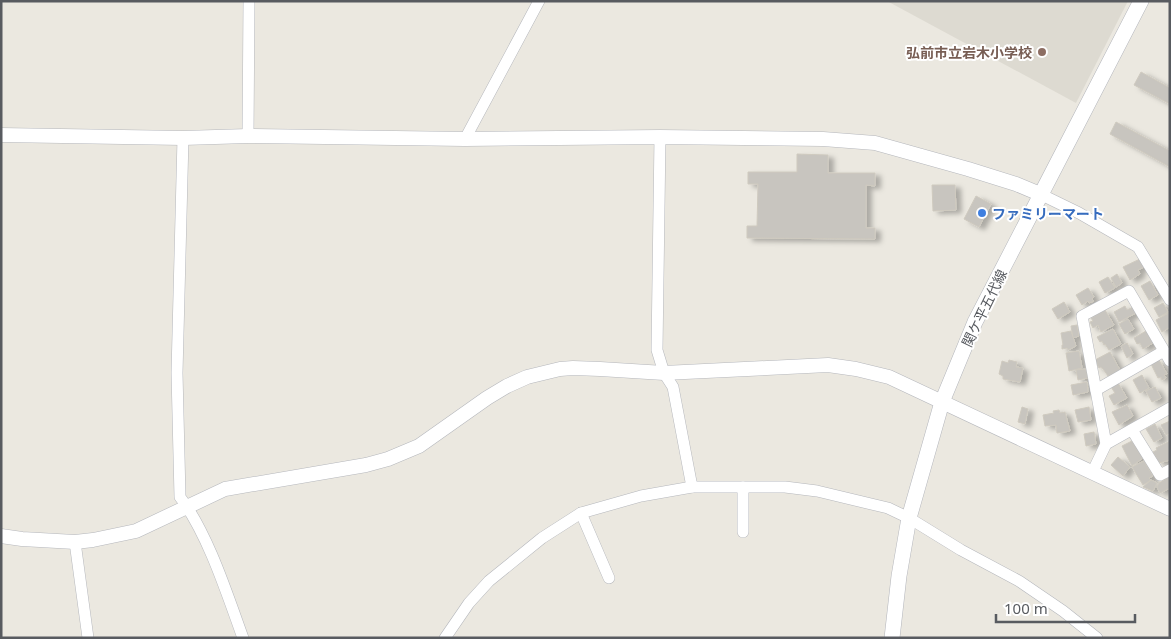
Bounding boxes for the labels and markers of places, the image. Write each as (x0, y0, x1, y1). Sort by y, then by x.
place label: 弘前市立岩木小学校 (906, 43, 1032, 62)
marker: 弘前市立岩木小学校 (1036, 46, 1048, 58)
place label: ファミリーマート (992, 204, 1104, 223)
marker: ファミリーマート (976, 207, 988, 219)

